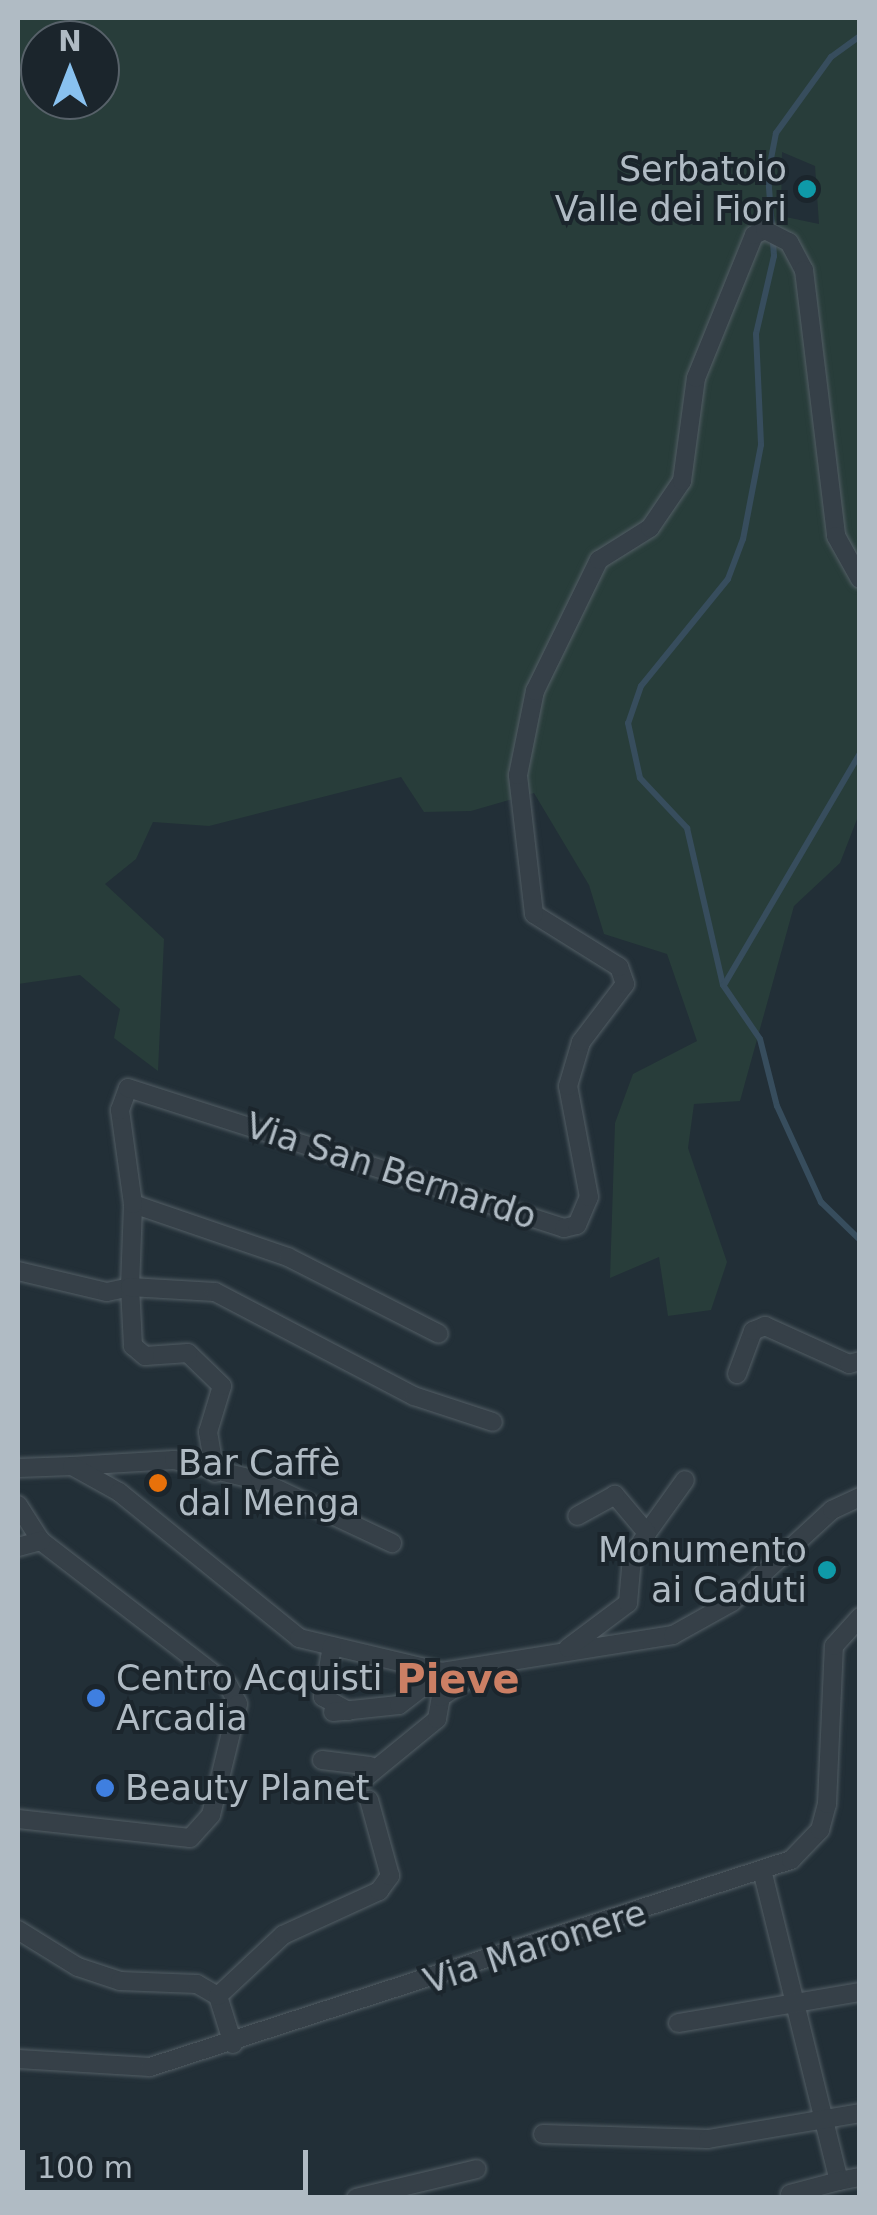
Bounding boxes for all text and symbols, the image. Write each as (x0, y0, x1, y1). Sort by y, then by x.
north arrow (20, 20, 120, 120)
text: N (58, 25, 82, 58)
place label: Serbatoio Valle dei Fiori (555, 148, 787, 230)
marker: Serbatoio Valle dei Fiori (796, 178, 818, 200)
street label: Via San Bernardo (241, 1104, 541, 1238)
place label: Bar Caffè dal Menga (178, 1442, 360, 1524)
marker: Bar Caffè dal Menga (147, 1472, 169, 1494)
place label: Monumento ai Caduti (598, 1529, 807, 1611)
marker: Monumento ai Caduti (816, 1559, 838, 1581)
district label: Pieve (396, 1655, 520, 1703)
place label: Centro Acquisti Arcadia (116, 1657, 382, 1739)
marker: Centro Acquisti Arcadia (85, 1687, 107, 1709)
place label: Beauty Planet (125, 1767, 369, 1809)
marker: Beauty Planet (94, 1777, 116, 1799)
street label: Via Maronere (419, 1891, 651, 2003)
scale bar (25, 2130, 312, 2192)
text: 100 m (37, 2150, 133, 2185)

